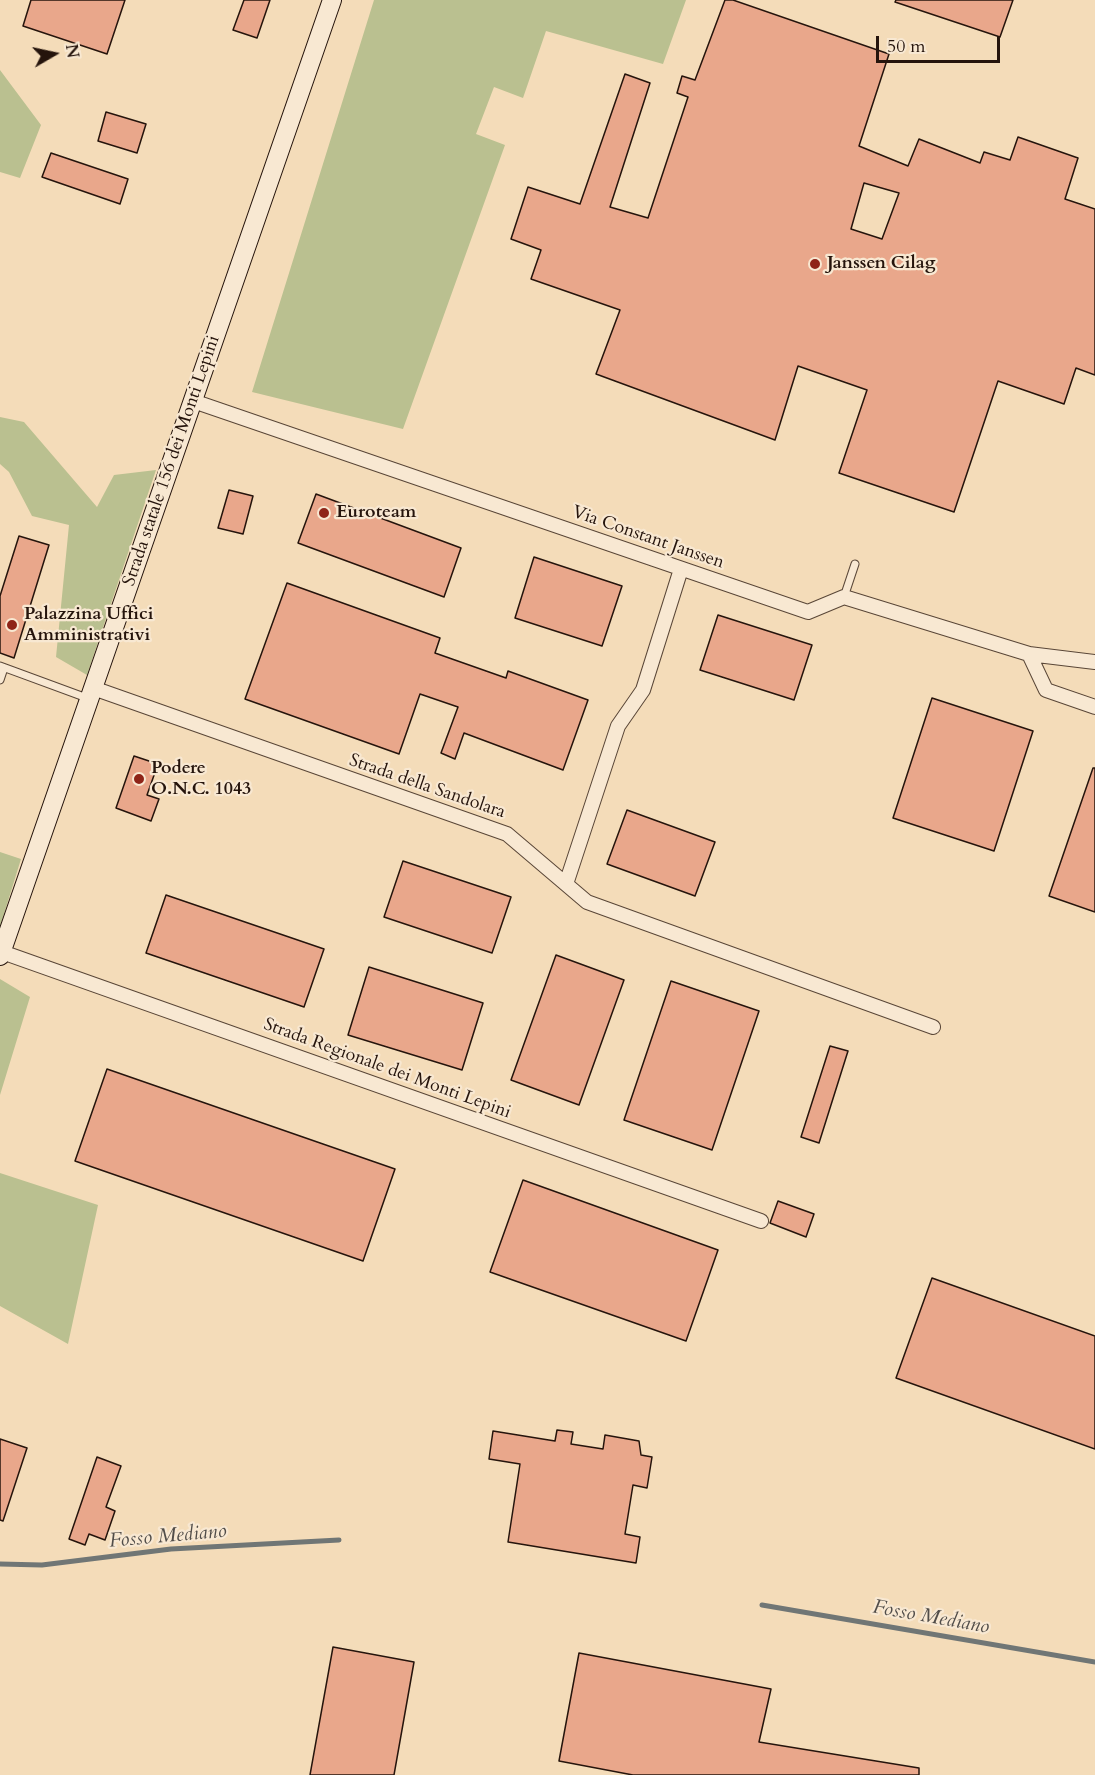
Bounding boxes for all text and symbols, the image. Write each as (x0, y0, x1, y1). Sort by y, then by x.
north arrow (24, 24, 84, 84)
scale bar (879, 24, 1004, 62)
text: 50 m (887, 34, 926, 59)
text: N (60, 43, 84, 60)
place label: Janssen Cilag (827, 253, 935, 275)
marker: Janssen Cilag (808, 257, 822, 271)
street label: Strada statale 156 dei Monti Lepini (119, 333, 225, 589)
place label: Euroteam (336, 502, 416, 524)
street label: Via Constant Janssen (569, 502, 727, 574)
marker: Euroteam (317, 506, 331, 520)
place label: Palazzina Uffici Amministrativi (24, 604, 153, 646)
marker: Palazzina Uffici Amministrativi (5, 618, 19, 632)
street label: Strada della Sandolara (346, 750, 508, 824)
place label: Podere O.N.C. 1043 (151, 758, 251, 800)
marker: Podere O.N.C. 1043 (132, 772, 146, 786)
street label: Strada Regionale dei Monti Lepini (260, 1014, 514, 1124)
water label: Fosso Mediano (108, 1520, 228, 1554)
water label: Fosso Mediano (871, 1596, 991, 1640)

